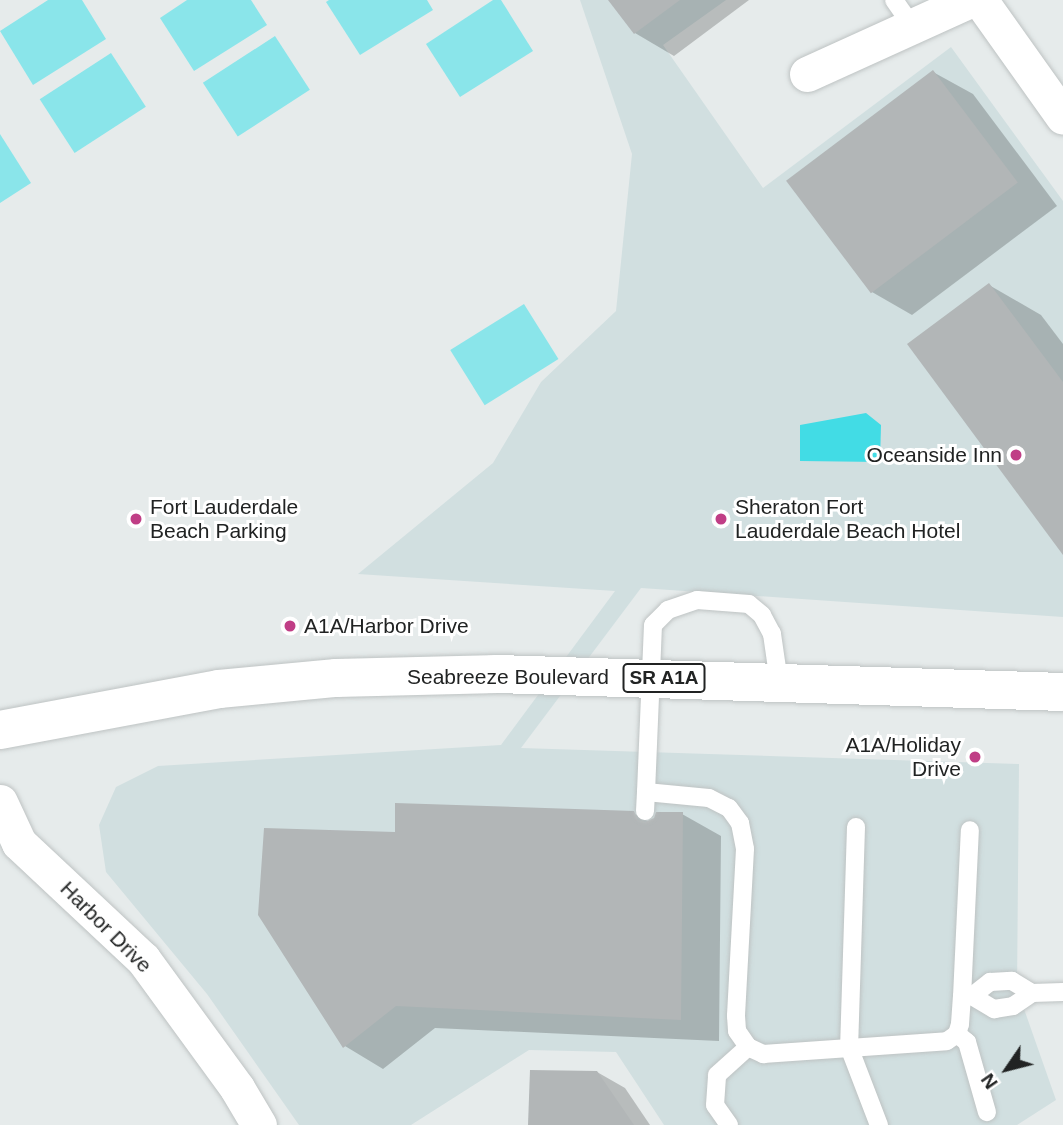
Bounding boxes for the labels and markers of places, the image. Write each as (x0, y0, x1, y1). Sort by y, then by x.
place label: Oceanside Inn (867, 442, 1002, 468)
marker: Oceanside Inn (1008, 447, 1024, 463)
place label: Fort Lauderdale Beach Parking (150, 494, 298, 544)
place label: Sheraton Fort Lauderdale Beach Hotel (735, 494, 960, 544)
marker: Fort Lauderdale Beach Parking (128, 511, 144, 527)
marker: Sheraton Fort Lauderdale Beach Hotel (713, 511, 729, 527)
place label: A1A/Harbor Drive (304, 613, 469, 639)
marker: A1A/Harbor Drive (282, 618, 298, 634)
place label: A1A/Holiday Drive (845, 732, 961, 782)
marker: A1A/Holiday Drive (967, 749, 983, 765)

